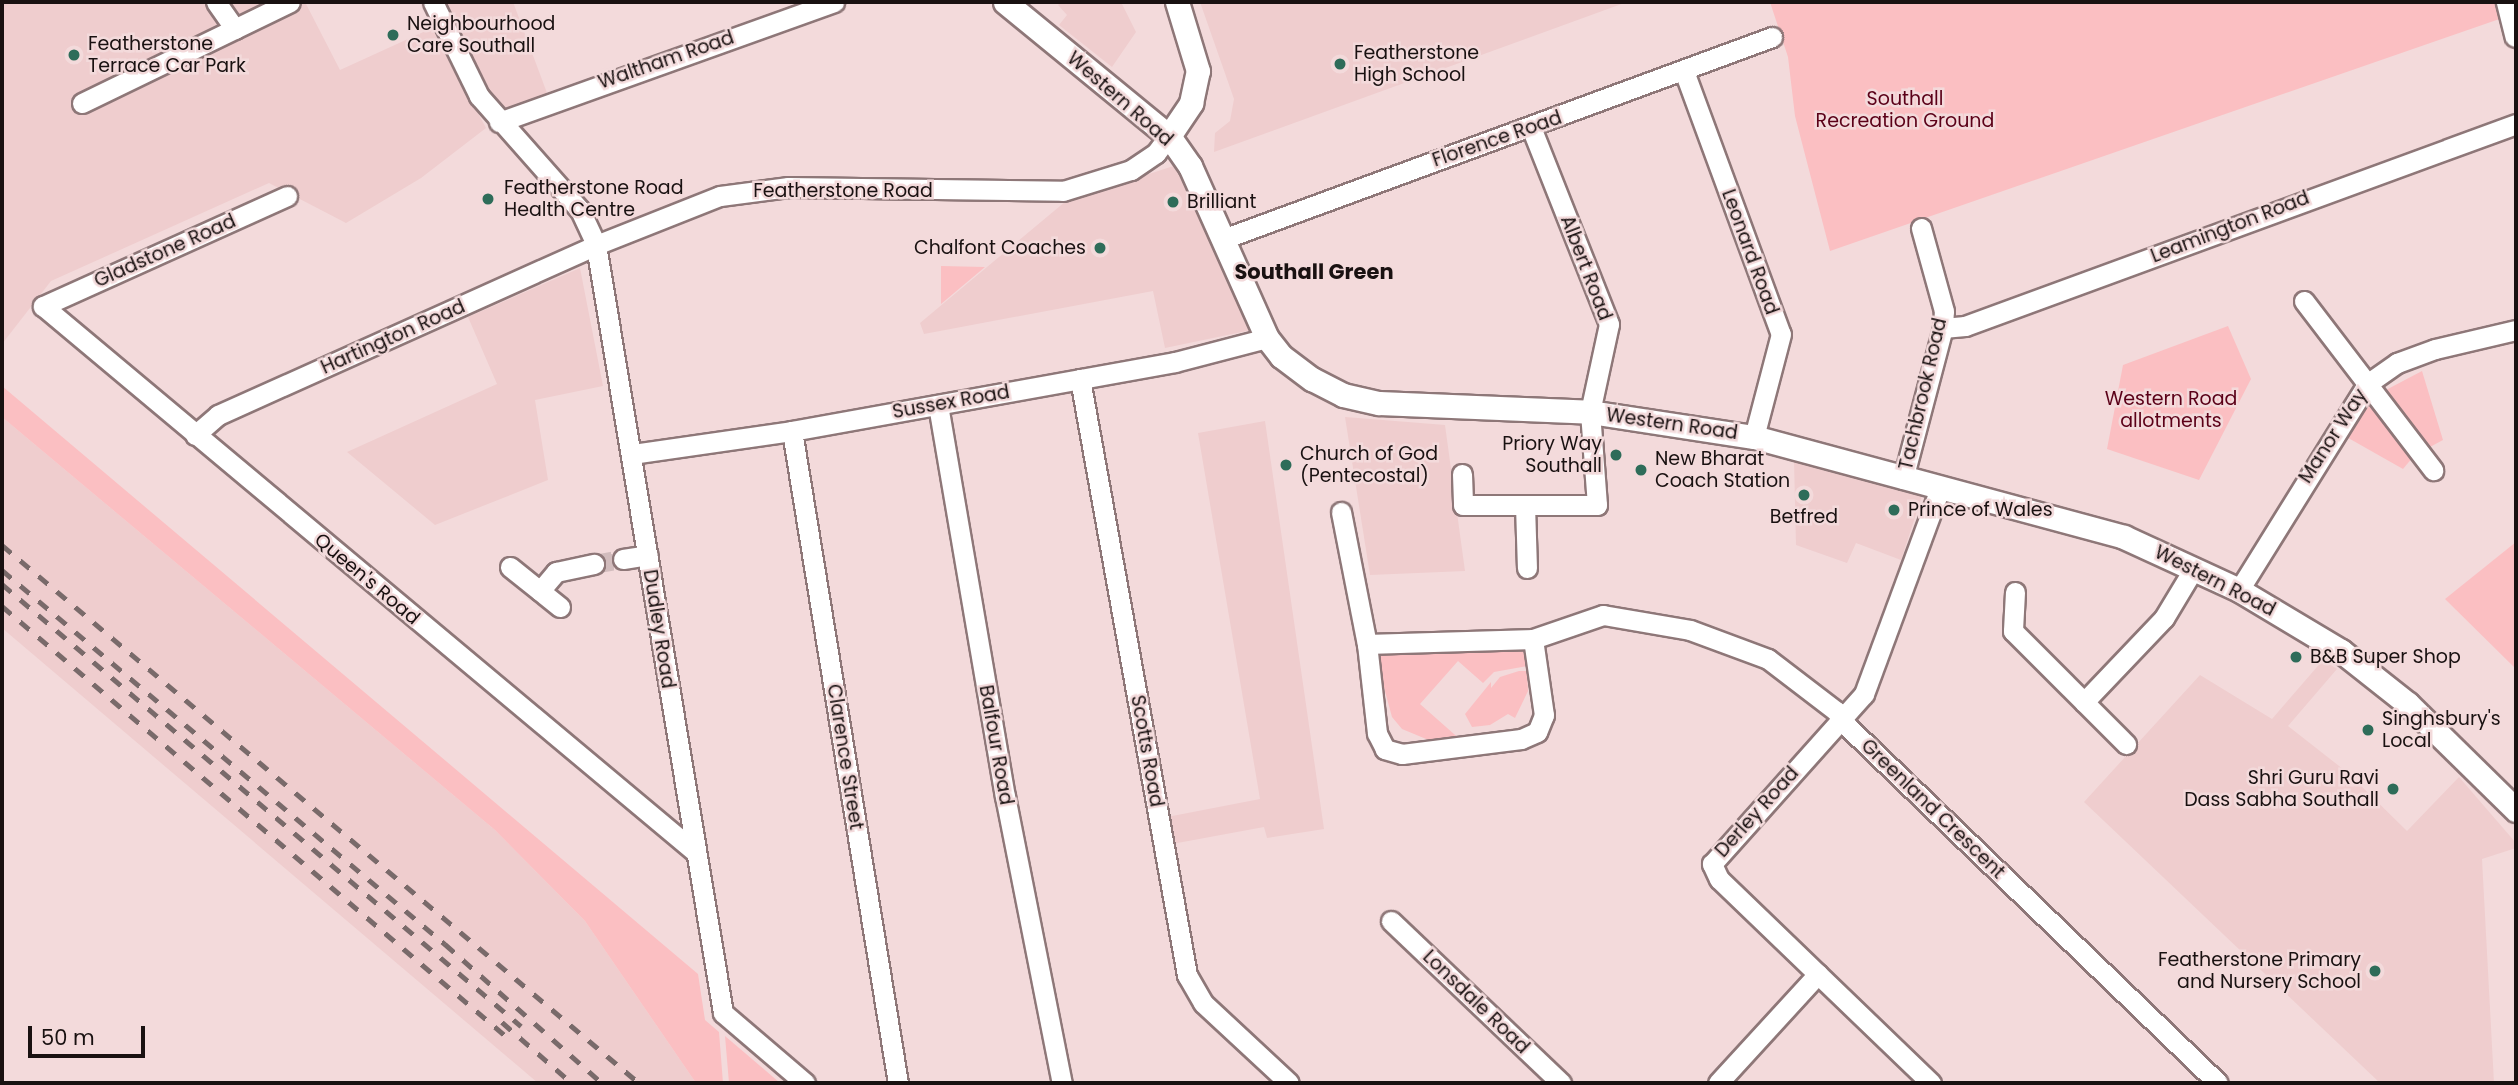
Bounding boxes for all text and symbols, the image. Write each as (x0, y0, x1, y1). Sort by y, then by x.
place label: Neighbourhood Care Southall (407, 13, 555, 57)
street label: Waltham Road (595, 26, 737, 94)
marker: Neighbourhood Care Southall (385, 27, 401, 43)
place label: Featherstone Terrace Car Park (88, 33, 246, 77)
place label: Featherstone High School (1354, 42, 1479, 86)
marker: Featherstone Terrace Car Park (66, 47, 82, 63)
street label: Western Road (1062, 47, 1178, 151)
marker: Featherstone High School (1332, 56, 1348, 72)
park label: Southall Recreation Ground (1816, 88, 1994, 132)
street label: Florence Road (1429, 106, 1565, 172)
place label: Featherstone Road Health Centre (504, 177, 684, 221)
street label: Featherstone Road (753, 180, 933, 202)
street label: Leonard Road (1717, 186, 1783, 318)
street label: Leamington Road (2148, 186, 2312, 268)
marker: Featherstone Road Health Centre (478, 189, 498, 209)
place label: Brilliant (1187, 191, 1256, 213)
marker: Brilliant (1165, 194, 1181, 210)
street label: Gladstone Road (91, 210, 239, 292)
street label: Albert Road (1556, 212, 1616, 324)
place label: Chalfont Coaches (914, 237, 1086, 259)
marker: Chalfont Coaches (1092, 240, 1108, 256)
district label: Southall Green (1234, 259, 1394, 285)
street label: Hartington Road (317, 295, 469, 379)
street label: Tachbrook Road (1894, 316, 1952, 472)
street label: Sussex Road (891, 380, 1011, 424)
street label: Manor Way (2294, 385, 2372, 487)
park label: Western Road allotments (2105, 388, 2237, 432)
street label: Western Road (1605, 403, 1739, 445)
place label: Priory Way Southall (1502, 433, 1602, 477)
place label: Church of God (Pentecostal) (1300, 443, 1438, 487)
marker: Priory Way Southall (1608, 447, 1624, 463)
place label: New Bharat Coach Station (1655, 448, 1790, 492)
marker: Church of God (Pentecostal) (1278, 457, 1294, 473)
marker: New Bharat Coach Station (1633, 462, 1649, 478)
marker: Betfred (1796, 487, 1812, 503)
place label: Prince of Wales (1908, 499, 2053, 521)
marker: Prince of Wales (1886, 502, 1902, 518)
place label: Betfred (1770, 506, 1838, 528)
street label: Queen's Road (310, 528, 424, 630)
street label: Western Road (2151, 541, 2279, 621)
street label: Dudley Road (638, 568, 680, 690)
place label: B&B Super Shop (2310, 646, 2461, 668)
marker: B&B Super Shop (2288, 649, 2304, 665)
street label: Clarence Street (822, 683, 868, 831)
street label: Balfour Road (974, 683, 1018, 807)
street label: Scotts Road (1126, 693, 1168, 809)
place label: Singhsbury's Local (2382, 708, 2501, 752)
marker: Singhsbury's Local (2360, 722, 2376, 738)
street label: Greenland Crescent (1856, 734, 2010, 884)
street label: Derley Road (1710, 762, 1804, 862)
place label: Shri Guru Ravi Dass Sabha Southall (2184, 767, 2379, 811)
marker: Shri Guru Ravi Dass Sabha Southall (2385, 781, 2401, 797)
street label: Lonsdale Road (1418, 945, 1534, 1059)
place label: Featherstone Primary and Nursery School (2158, 949, 2361, 993)
marker: Featherstone Primary and Nursery School (2367, 963, 2383, 979)
scale bar (32, 1012, 149, 1056)
text: 50 m (41, 1023, 95, 1052)

